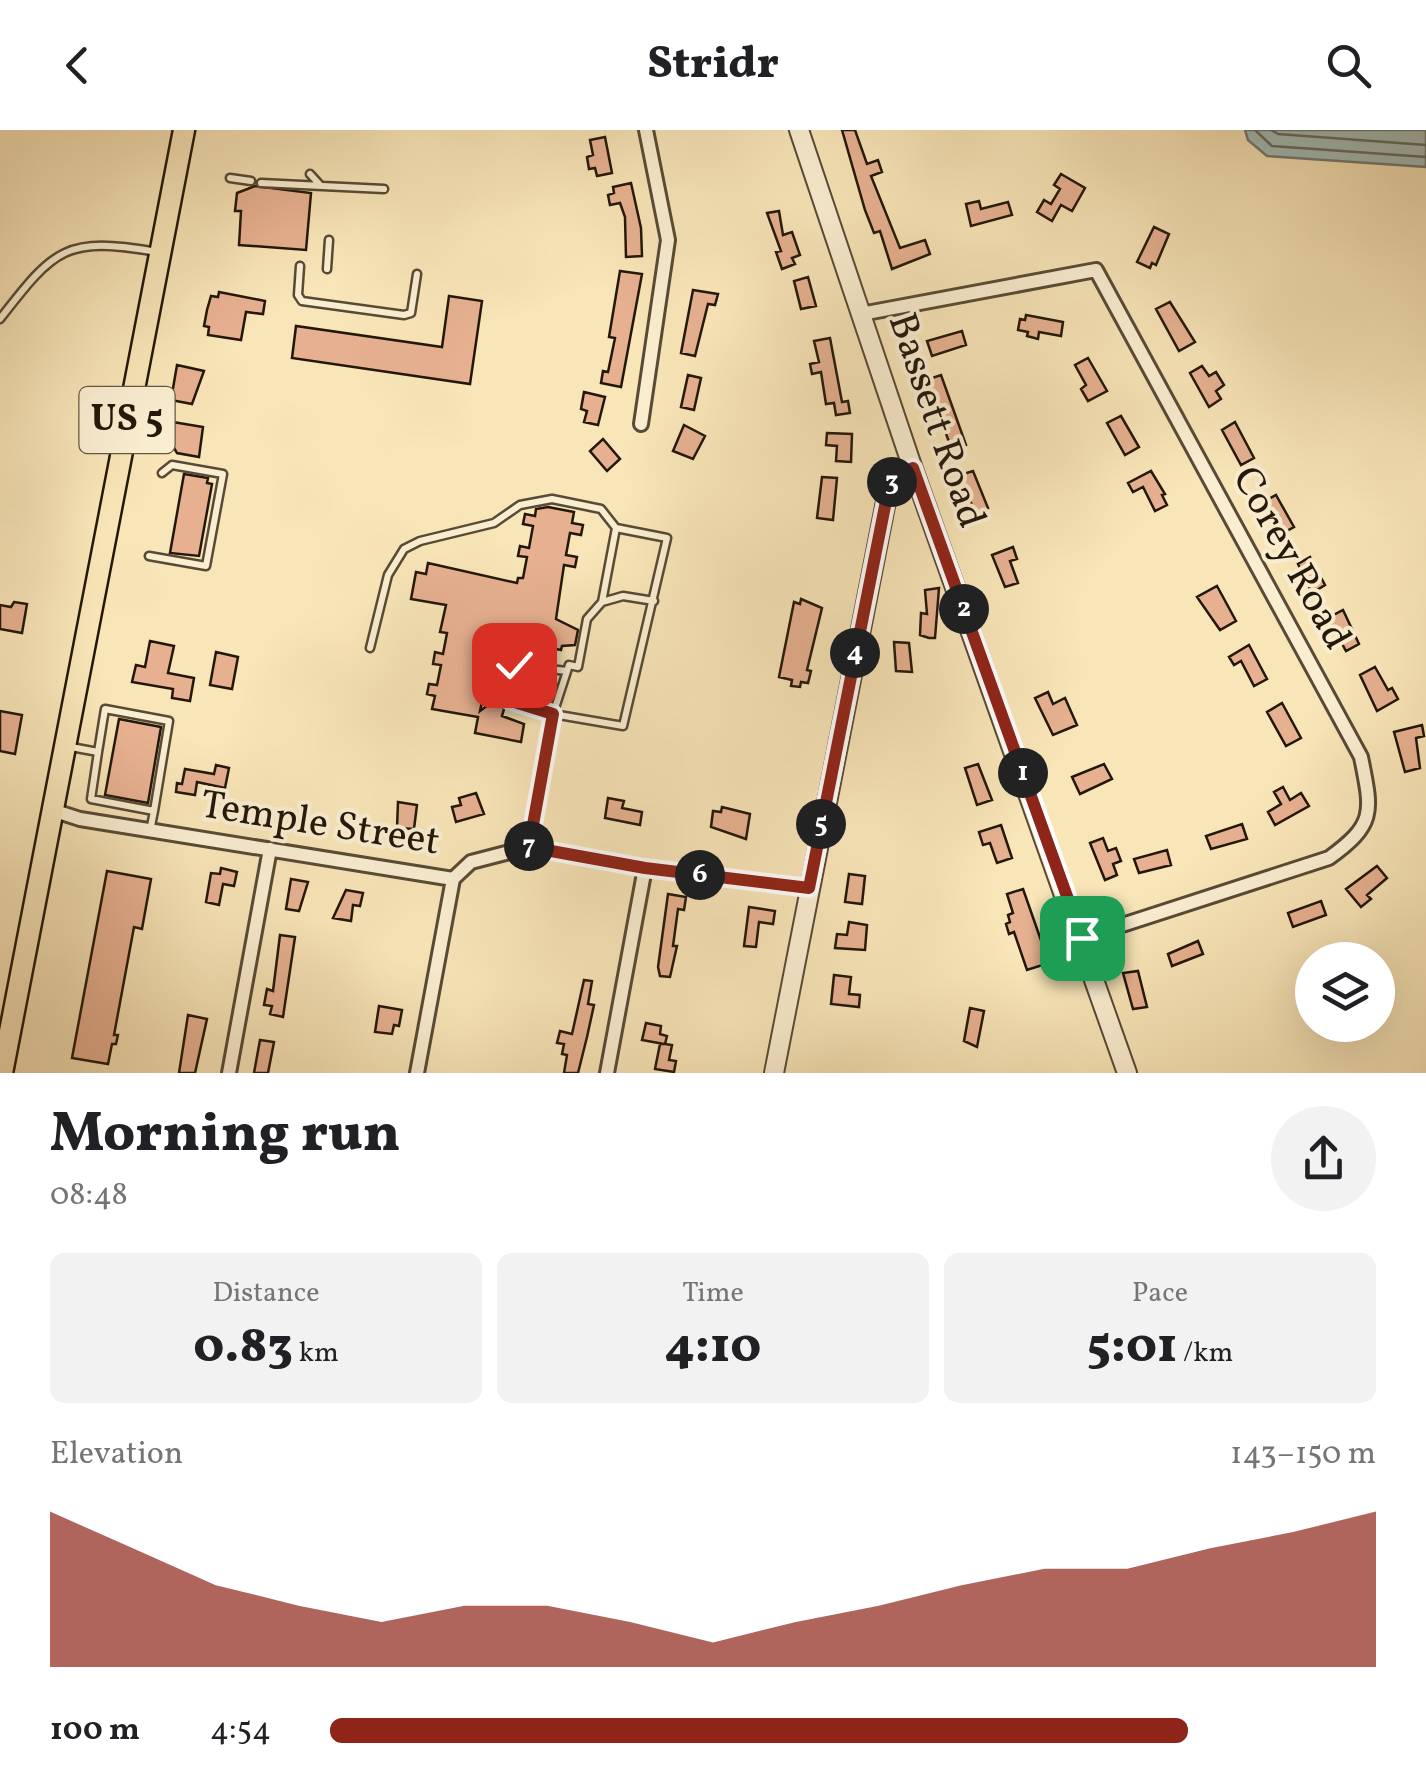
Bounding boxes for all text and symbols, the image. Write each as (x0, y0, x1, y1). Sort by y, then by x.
text: Stridr (647, 34, 779, 97)
icon: back (50, 38, 105, 93)
icon: search (1321, 38, 1376, 93)
street label: Bassett Road (872, 306, 998, 536)
road number: US 5 (80, 387, 174, 453)
pin: 3 (867, 457, 917, 507)
street label: Corey Road (1217, 457, 1363, 661)
text: 3 (885, 462, 899, 501)
pin: 2 (939, 584, 989, 634)
text: 2 (957, 589, 971, 628)
pin (472, 623, 557, 708)
pin: 4 (830, 628, 880, 678)
text: 4 (847, 633, 863, 672)
icon: check (487, 638, 542, 693)
pin: 1 (998, 748, 1048, 798)
text: 1 (1017, 753, 1029, 792)
street label: Temple Street (196, 778, 444, 872)
pin: 5 (796, 799, 846, 849)
text: 5 (814, 804, 828, 843)
pin: 7 (504, 821, 554, 871)
text: 7 (522, 826, 536, 865)
pin: 6 (675, 850, 725, 900)
text: 6 (692, 855, 708, 894)
pin (1040, 896, 1125, 981)
icon: arrive (1055, 911, 1110, 966)
map controls (1295, 942, 1395, 1042)
button: layers (1295, 942, 1395, 1042)
text: Morning run (50, 1098, 400, 1174)
button: share (1271, 1106, 1376, 1211)
text: 08:48 (50, 1174, 128, 1218)
text: Distance (212, 1274, 320, 1313)
text: Time (682, 1274, 744, 1313)
text: Pace (1132, 1274, 1188, 1313)
text: 0.83 (193, 1313, 293, 1383)
text: 4:10 (665, 1313, 761, 1383)
text: 5:01 (1087, 1313, 1177, 1383)
text: km (293, 1334, 339, 1373)
text: /km (1177, 1334, 1233, 1373)
text: Elevation (50, 1433, 183, 1477)
text: 143–150 m (1230, 1433, 1376, 1477)
text: 100 m (50, 1709, 140, 1753)
text: 4:54 (210, 1709, 271, 1753)

